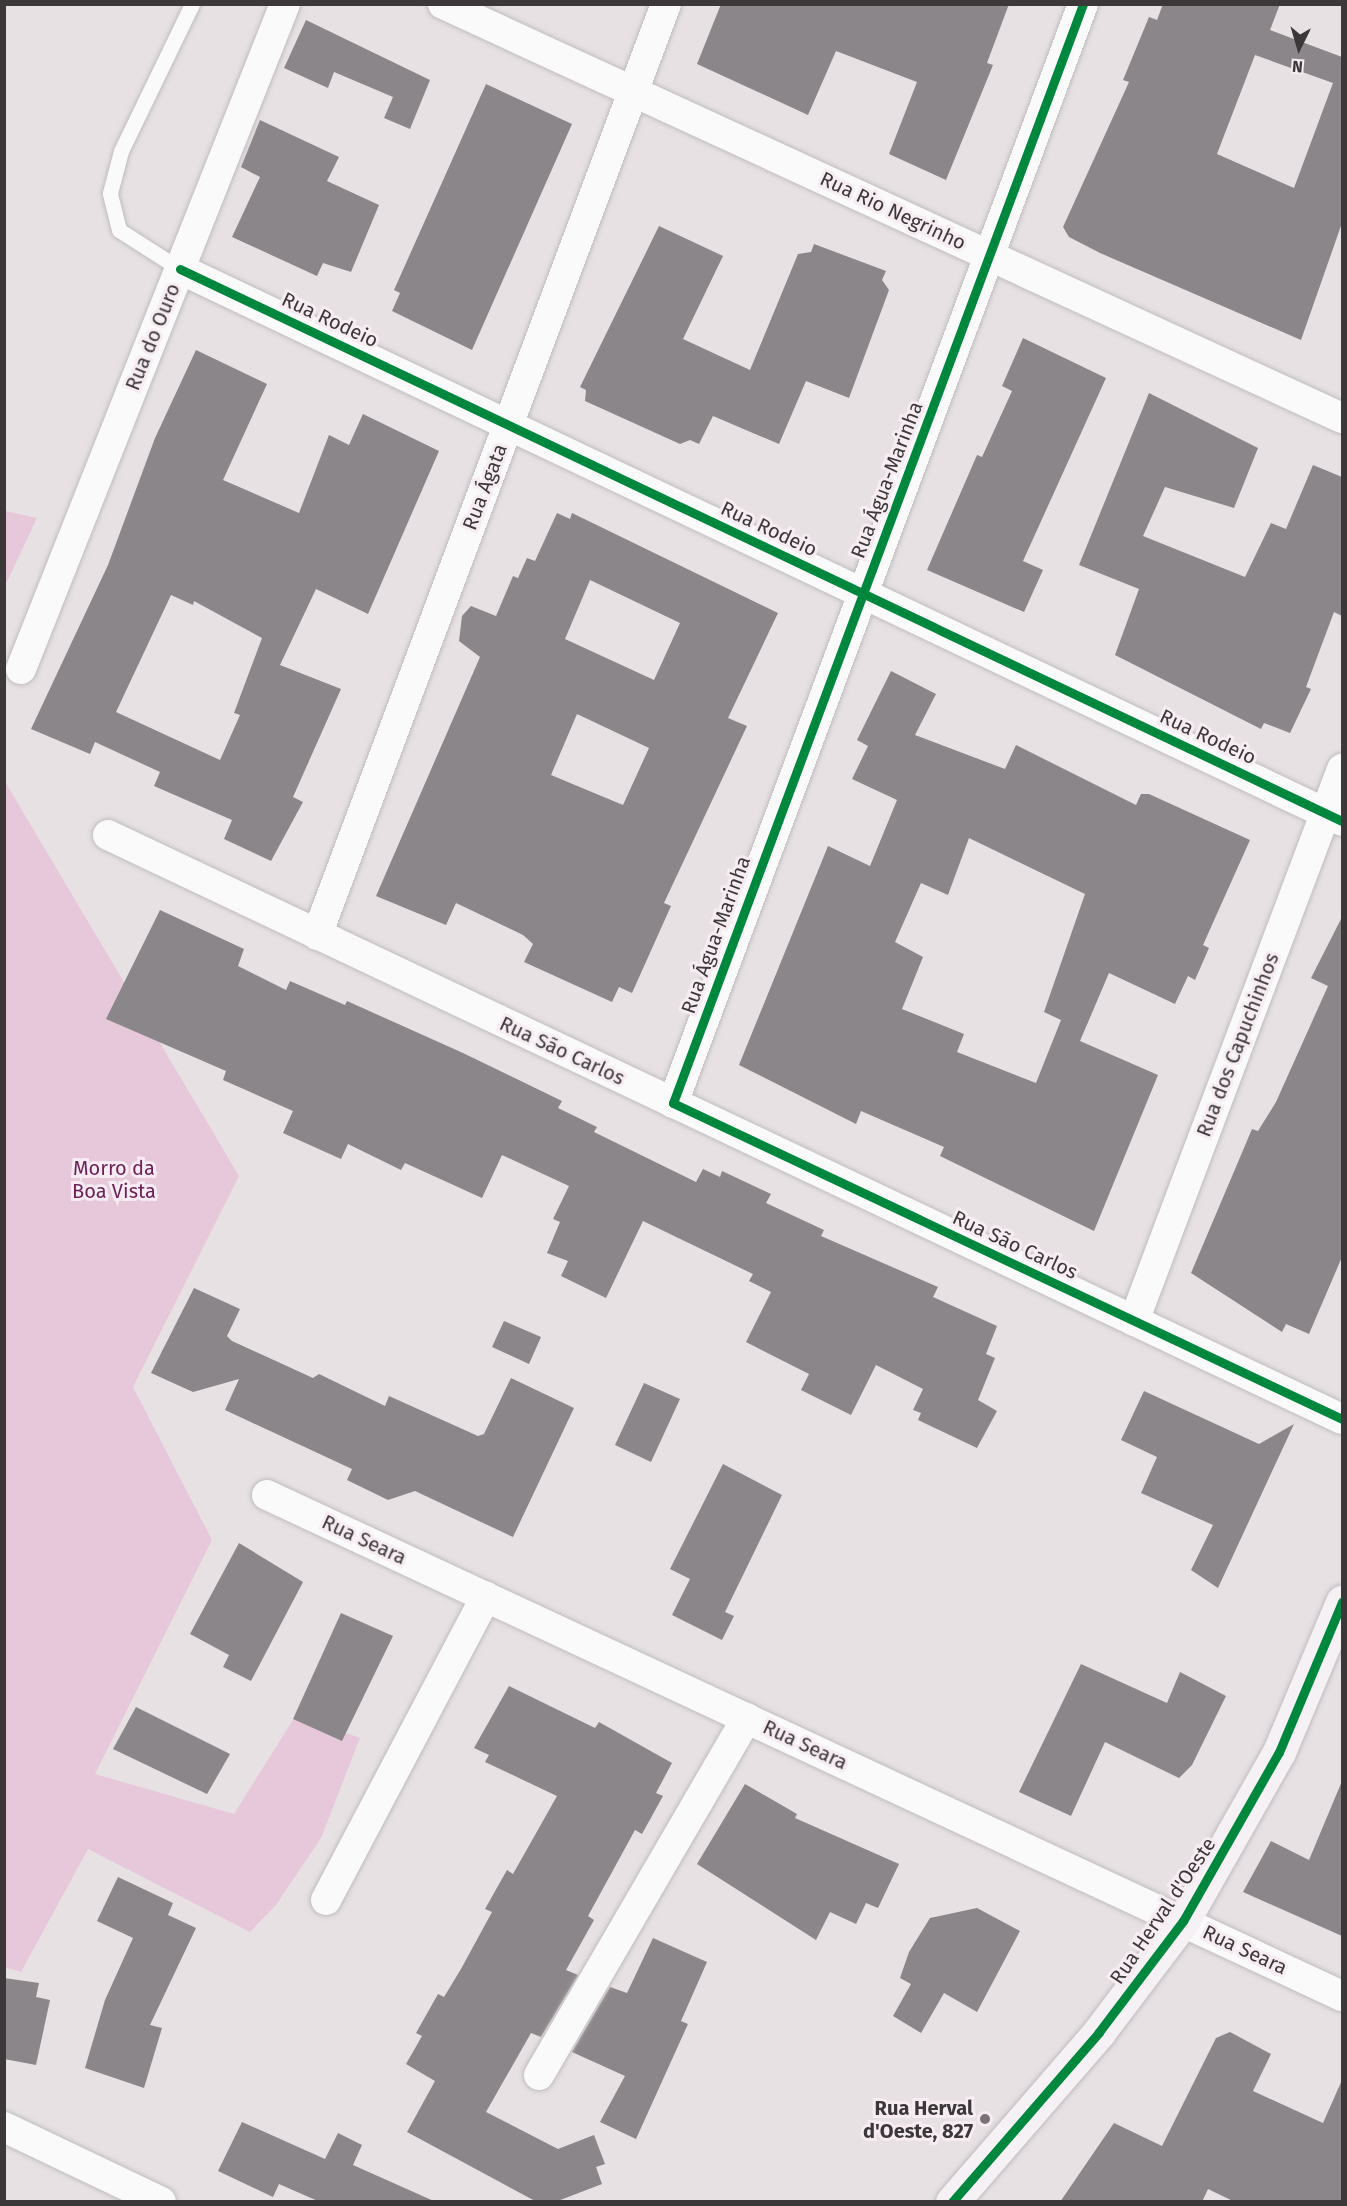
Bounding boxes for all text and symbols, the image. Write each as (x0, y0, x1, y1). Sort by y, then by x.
north arrow (1269, 18, 1329, 78)
text: N (1291, 57, 1304, 76)
street label: Rua Rio Negrinho (816, 167, 970, 255)
street label: Rua do Ouro (121, 280, 185, 394)
street label: Rua Rodeio (278, 287, 382, 353)
street label: Rua Água-Marinha (846, 398, 928, 562)
street label: Rua Ágata (458, 441, 512, 533)
street label: Rua Rodeio (717, 496, 821, 562)
street label: Rua Rodeio (1156, 704, 1260, 770)
street label: Rua Água-Marinha (676, 853, 756, 1017)
street label: Rua dos Capuchinhos (1192, 950, 1284, 1140)
street label: Rua São Carlos (496, 1012, 628, 1090)
park label: Morro da Boa Vista (72, 1157, 156, 1204)
street label: Rua São Carlos (949, 1206, 1081, 1284)
street label: Rua Seara (318, 1510, 410, 1570)
street label: Rua Seara (759, 1715, 851, 1775)
street label: Rua Herval d'Oeste (1105, 1833, 1221, 1989)
street label: Rua Seara (1199, 1920, 1291, 1980)
place label: Rua Herval d'Oeste, 827 (863, 2096, 973, 2143)
marker: Rua Herval d'Oeste, 827 (978, 2112, 992, 2126)

